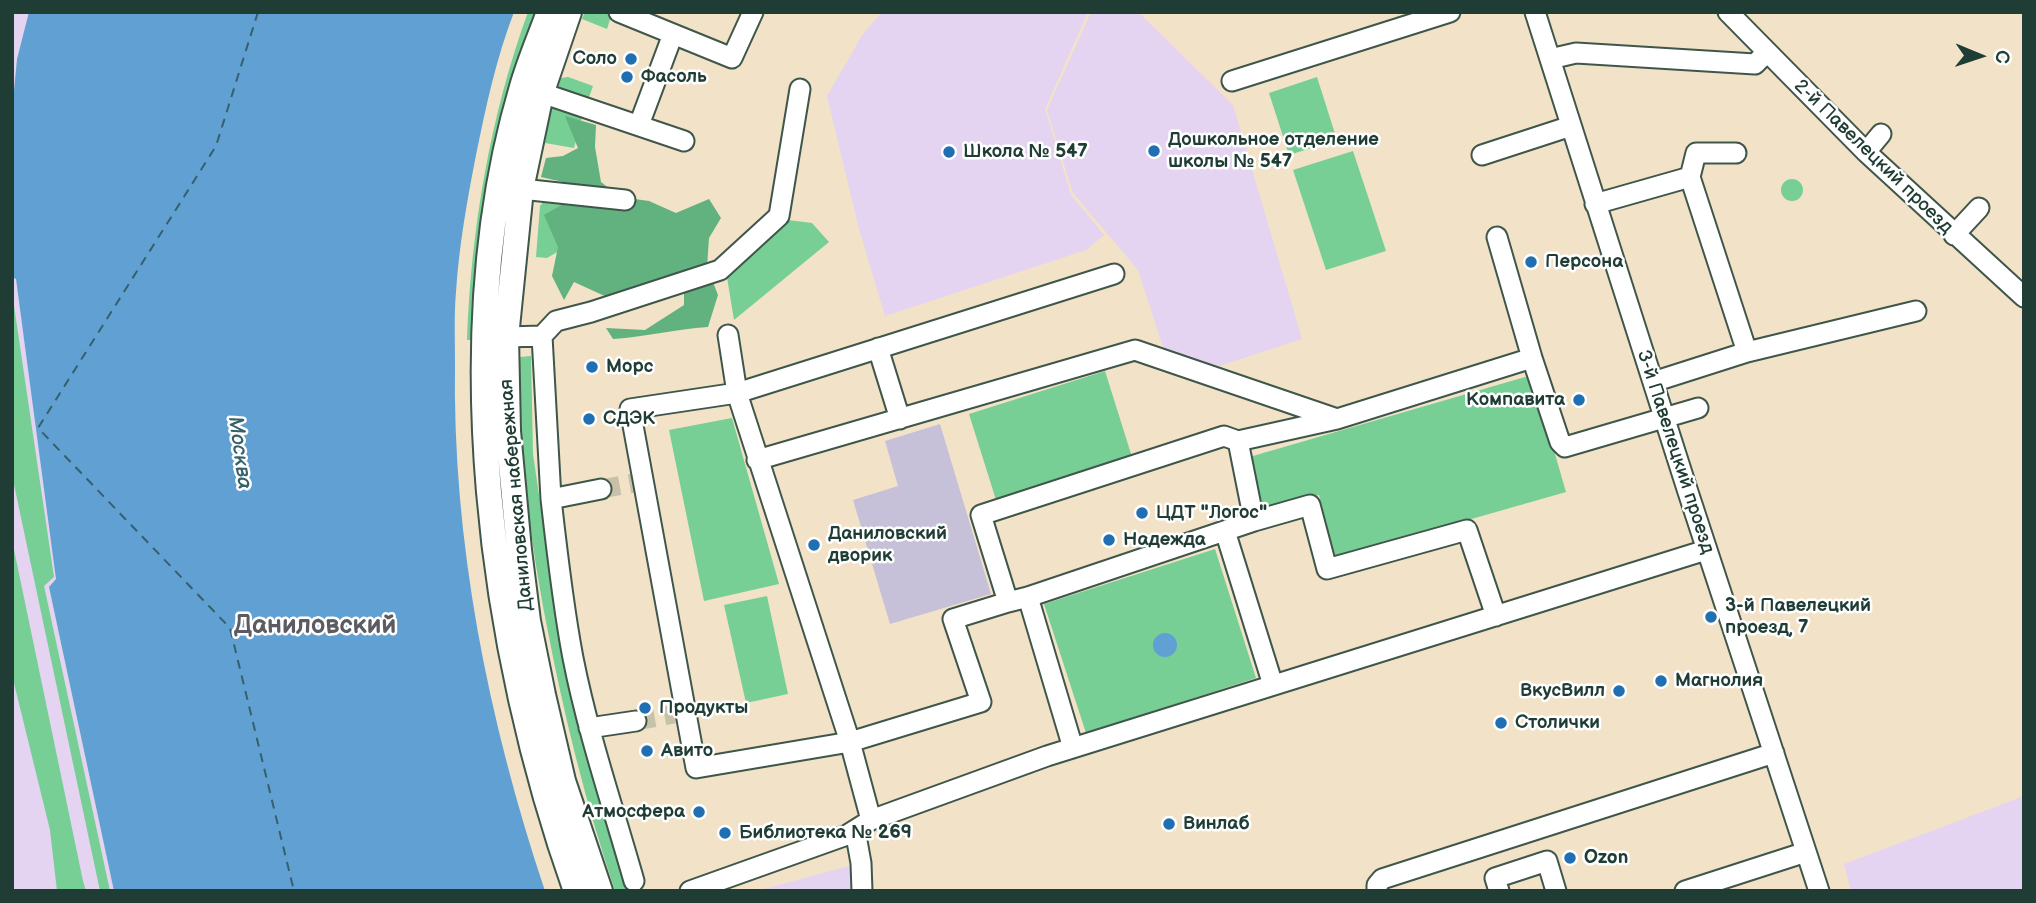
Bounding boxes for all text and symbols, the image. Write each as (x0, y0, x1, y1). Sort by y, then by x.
north arrow (1945, 21, 2015, 91)
place label: Соло (572, 48, 617, 70)
text: С (1990, 50, 2013, 64)
marker: Соло (623, 51, 639, 67)
place label: Фасоль (641, 66, 707, 88)
marker: Фасоль (619, 69, 635, 85)
street label: 2-й Павелецкий проезд (1789, 75, 1957, 239)
place label: Дошкольное отделение школы № 547 (1168, 129, 1379, 173)
place label: Школа № 547 (963, 141, 1088, 163)
marker: Дошкольное отделение школы № 547 (1146, 143, 1162, 159)
marker: Школа № 547 (941, 144, 957, 160)
place label: Персона (1545, 251, 1623, 273)
marker: Персона (1523, 254, 1539, 270)
street label: 3-й Павелецкий проезд (1631, 347, 1719, 557)
place label: Морс (606, 356, 653, 378)
marker: Морс (584, 359, 600, 375)
street label: Даниловская набережная (496, 378, 538, 612)
place label: Компавита (1466, 389, 1565, 411)
marker: Компавита (1571, 392, 1587, 408)
place label: СДЭК (603, 408, 655, 430)
marker: СДЭК (581, 411, 597, 427)
water label: Москва (221, 415, 257, 491)
place label: ЦДТ "Логос" (1156, 502, 1267, 524)
marker: ЦДТ "Логос" (1134, 505, 1150, 521)
place label: Даниловский дворик (828, 523, 947, 567)
place label: Надежда (1123, 529, 1206, 551)
marker: Надежда (1101, 532, 1117, 548)
marker: Даниловский дворик (806, 537, 822, 553)
place label: 3-й Павелецкий проезд, 7 (1725, 595, 1871, 639)
marker: 3-й Павелецкий проезд, 7 (1703, 609, 1719, 625)
district label: Даниловский (234, 610, 396, 642)
place label: Магнолия (1675, 670, 1763, 692)
marker: Магнолия (1653, 673, 1669, 689)
place label: ВкусВилл (1520, 680, 1605, 702)
marker: ВкусВилл (1611, 683, 1627, 699)
place label: Продукты (659, 697, 748, 719)
marker: Продукты (637, 700, 653, 716)
place label: Столички (1515, 712, 1600, 734)
marker: Столички (1493, 715, 1509, 731)
place label: Авито (661, 740, 713, 762)
marker: Авито (639, 743, 655, 759)
place label: Атмосфера (582, 801, 685, 823)
marker: Атмосфера (691, 804, 707, 820)
place label: Винлаб (1183, 813, 1250, 835)
marker: Винлаб (1161, 816, 1177, 832)
place label: Библиотека № 269 (739, 822, 912, 844)
marker: Библиотека № 269 (717, 825, 733, 841)
place label: Ozon (1584, 847, 1628, 869)
marker: Ozon (1562, 850, 1578, 866)

